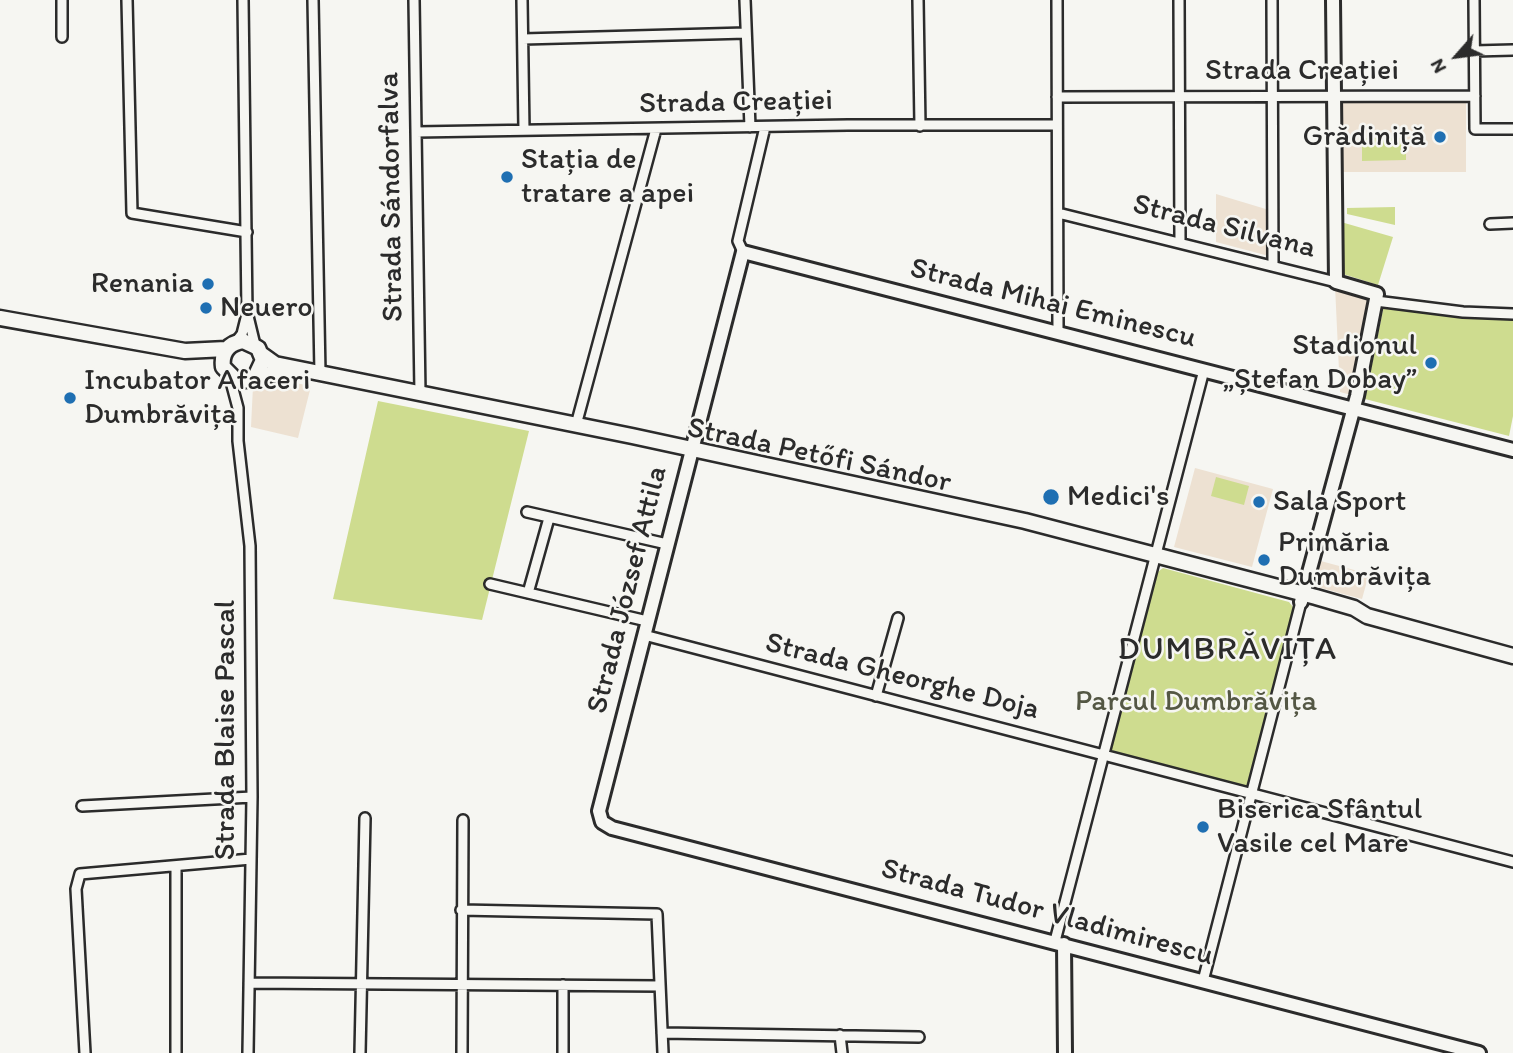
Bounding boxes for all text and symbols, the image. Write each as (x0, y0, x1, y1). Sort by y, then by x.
north arrow (1422, 21, 1492, 91)
street label: Strada Creației (1205, 53, 1399, 89)
text: N (1425, 55, 1451, 77)
street label: Strada Sándorfalva (372, 72, 412, 322)
street label: Strada Creației (639, 83, 833, 123)
place label: Grădiniță (1302, 119, 1426, 155)
marker: Grădiniță (1432, 129, 1448, 145)
place label: Stația de tratare a apei (521, 142, 694, 212)
marker: Stația de tratare a apei (499, 169, 515, 185)
street label: Strada Silvana (1129, 187, 1319, 267)
street label: Strada Mihai Eminescu (906, 251, 1200, 357)
place label: Renania (91, 266, 194, 302)
marker: Renania (200, 276, 216, 292)
place label: Neuero (220, 290, 313, 326)
marker: Neuero (198, 300, 214, 316)
place label: Stadionul „Ștefan Dobay” (1223, 328, 1417, 398)
marker: Stadionul „Ștefan Dobay” (1423, 355, 1439, 371)
place label: Incubator Afaceri Dumbrăvița (84, 363, 310, 434)
marker: Incubator Afaceri Dumbrăvița (62, 390, 78, 406)
street label: Strada Petőfi Sándor (684, 410, 954, 502)
street label: Strada József Attila (580, 463, 676, 717)
place label: Medici's (1067, 479, 1170, 515)
place label: Sala Sport (1273, 484, 1406, 520)
marker: Medici's (1041, 487, 1061, 507)
marker: Sala Sport (1251, 494, 1267, 510)
place label: Primăria Dumbrăvița (1278, 525, 1431, 596)
marker: Primăria Dumbrăvița (1256, 552, 1272, 568)
street label: Strada Blaise Pascal (208, 600, 244, 860)
street label: Strada Gheorghe Doja (761, 626, 1043, 728)
district label: DUMBRĂVIȚA (1119, 631, 1337, 671)
park label: Parcul Dumbrăvița (1075, 684, 1317, 720)
place label: Biserica Sfântul Vasile cel Mare (1217, 792, 1422, 862)
marker: Biserica Sfântul Vasile cel Mare (1195, 819, 1211, 835)
street label: Strada Tudor Vladimirescu (877, 851, 1217, 975)

